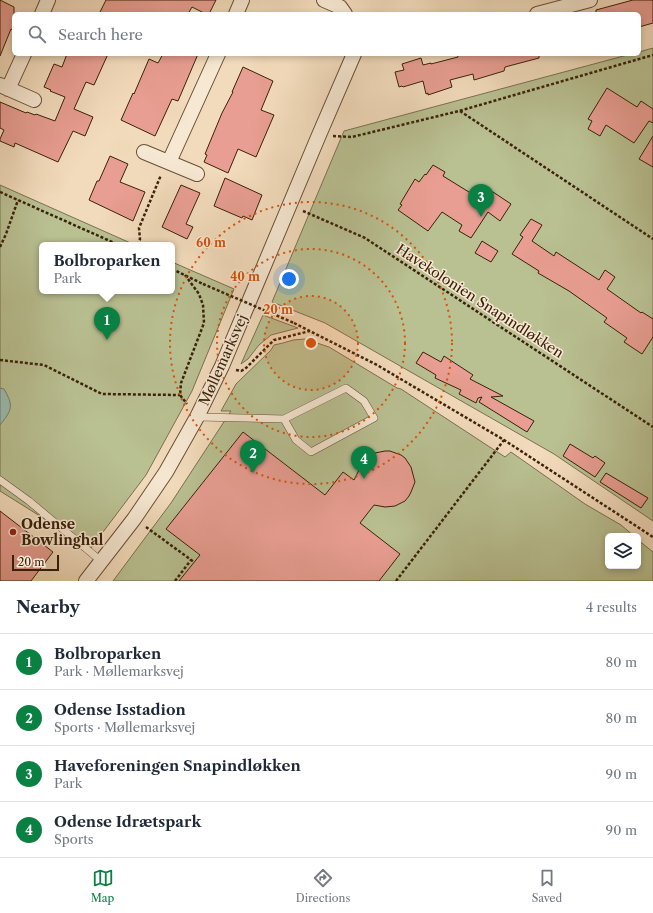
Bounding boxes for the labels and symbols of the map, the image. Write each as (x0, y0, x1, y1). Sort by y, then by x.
pin: 3 (468, 184, 494, 217)
text: 60 m (196, 235, 226, 250)
street label: Havekolonien Snapindløkken (393, 240, 567, 362)
text: 40 m (230, 269, 260, 284)
your location (279, 269, 299, 289)
text: 20 m (263, 302, 293, 317)
pin: 1 (94, 307, 120, 340)
street label: Møllemarksvej (195, 311, 251, 408)
centre of rings (304, 336, 318, 350)
pin: 2 (240, 440, 266, 473)
pin: 4 (351, 446, 377, 479)
place label: Odense Bowlinghal (21, 515, 104, 549)
marker: Odense Bowlinghal (8, 527, 18, 537)
scale bar (12, 553, 59, 572)

